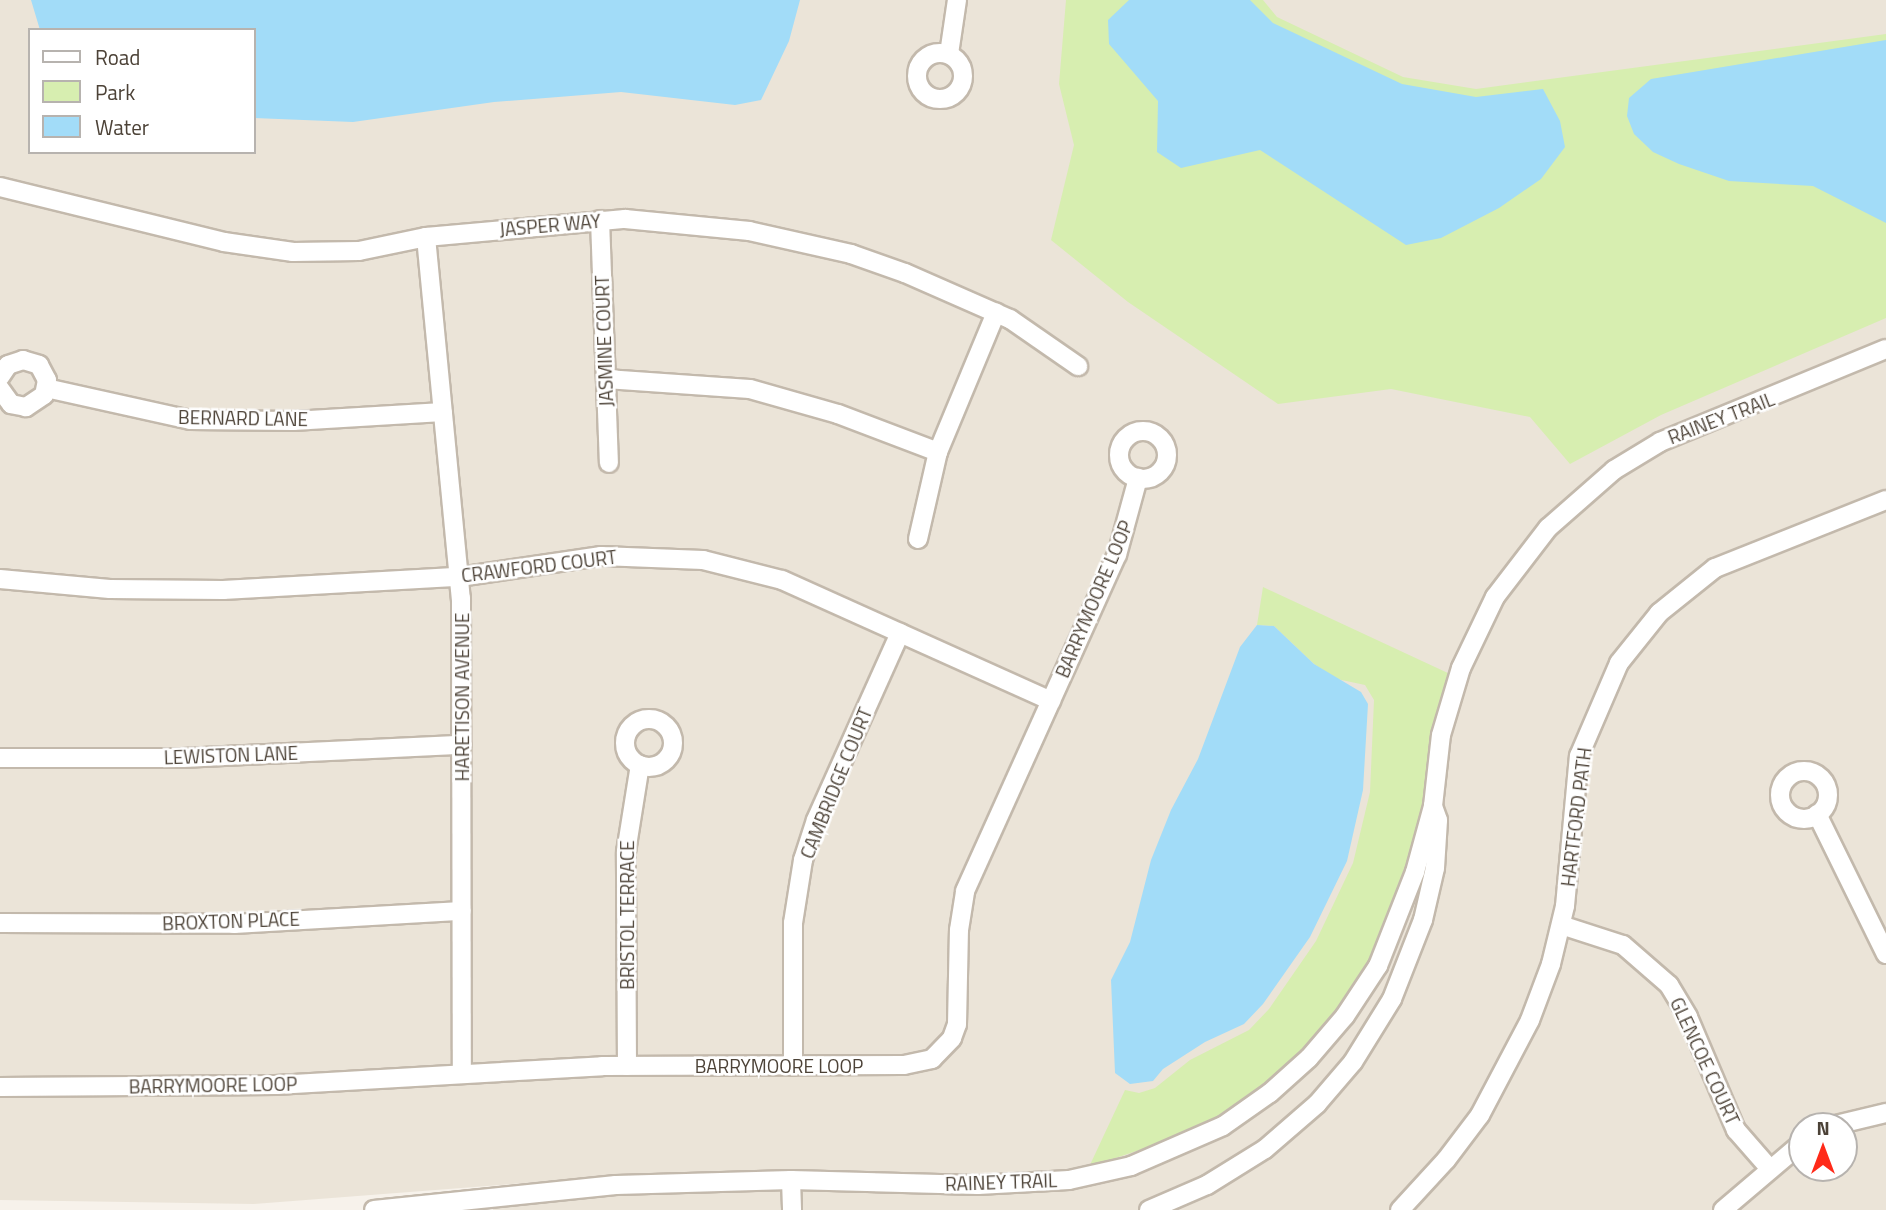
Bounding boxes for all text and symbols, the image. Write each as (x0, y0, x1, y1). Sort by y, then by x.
legend (28, 28, 256, 154)
text: Road (95, 41, 140, 73)
text: Park (95, 76, 135, 108)
text: Water (95, 111, 149, 143)
street label: JASPER WAY (498, 209, 602, 241)
street label: JASMINE COURT (590, 275, 618, 407)
street label: RAINEY TRAIL (1665, 387, 1777, 449)
street label: BERNARD LANE (178, 405, 308, 431)
street label: BARRYMOORE LOOP (1051, 517, 1137, 681)
street label: CRAWFORD COURT (460, 545, 618, 587)
street label: HARETISON AVENUE (451, 613, 473, 781)
street label: CAMBRIDGE COURT (795, 704, 877, 862)
street label: LEWISTON LANE (163, 741, 299, 769)
street label: HARTFORD PATH (1556, 746, 1596, 888)
street label: BRISTOL TERRACE (616, 840, 638, 990)
street label: BROXTON PLACE (162, 907, 300, 935)
street label: GLENCOE COURT (1666, 994, 1744, 1128)
street label: BARRYMOORE LOOP (695, 1055, 863, 1077)
street label: BARRYMOORE LOOP (129, 1072, 297, 1098)
north arrow (1788, 1112, 1858, 1182)
text: N (1816, 1113, 1830, 1142)
street label: RAINEY TRAIL (945, 1169, 1057, 1195)

